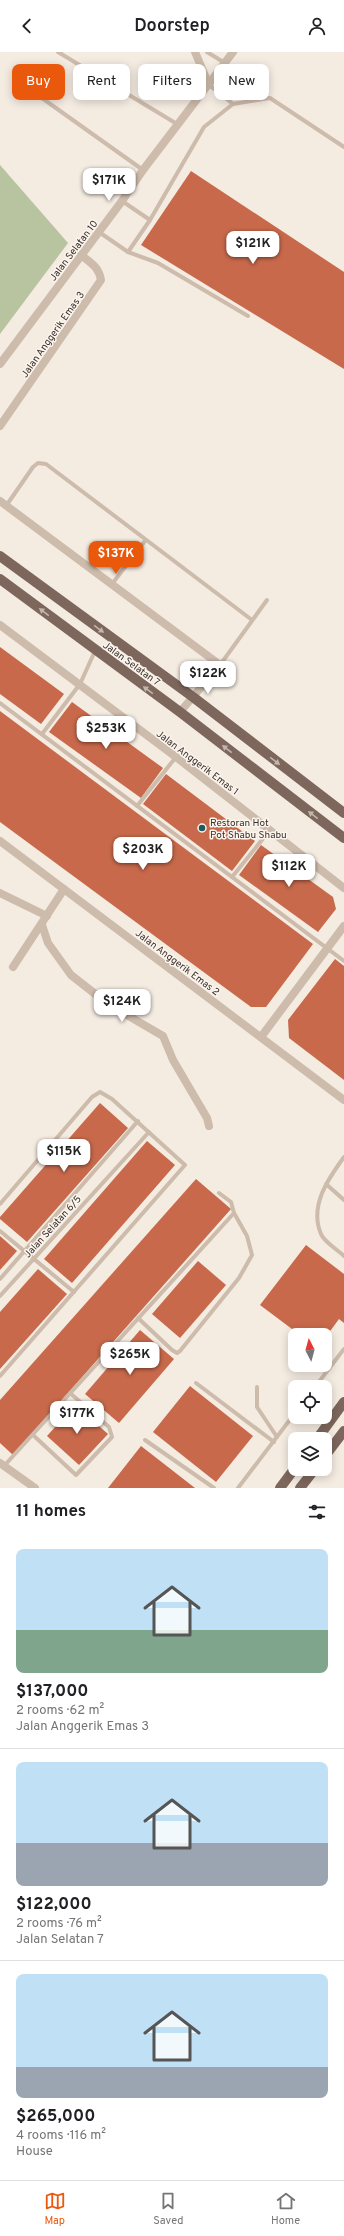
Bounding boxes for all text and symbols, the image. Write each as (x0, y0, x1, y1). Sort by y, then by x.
icon: back (16, 15, 38, 37)
text: Doorstep (134, 15, 210, 38)
icon: person (306, 15, 328, 37)
chip: Buy (12, 64, 65, 100)
chip: Rent (73, 64, 130, 100)
chip: Filters (138, 64, 206, 100)
chip: New (214, 64, 269, 100)
pin: $171K (81, 168, 137, 202)
text: $171K (92, 173, 126, 189)
street label: Jalan Selatan 10 (47, 218, 101, 284)
pin: $121K (225, 231, 281, 265)
text: $121K (235, 236, 271, 252)
street label: Jalan Anggerik Emas 3 (19, 289, 88, 381)
pin: $137K (88, 541, 144, 575)
text: $137K (98, 546, 134, 562)
one-way arrow (38, 608, 49, 617)
one-way arrow (94, 625, 104, 633)
street label: Jalan Selatan 7 (100, 639, 162, 689)
pin: $122K (180, 661, 236, 695)
text: $122K (189, 666, 227, 682)
one-way arrow (143, 686, 154, 694)
pin: $253K (78, 716, 134, 750)
text: $253K (86, 721, 126, 737)
street label: Jalan Anggerik Emas 1 (153, 728, 241, 798)
one-way arrow (222, 745, 233, 753)
one-way arrow (270, 757, 281, 765)
one-way arrow (308, 810, 319, 819)
place label: Restoran Hot Pot Shabu Shabu (210, 817, 287, 842)
marker: Restoran Hot Pot Shabu Shabu (197, 823, 207, 833)
pin: $203K (115, 837, 171, 871)
text: $203K (122, 842, 164, 858)
pin: $112K (261, 854, 317, 888)
text: $112K (271, 859, 307, 875)
street label: Jalan Anggerik Emas 2 (132, 927, 222, 999)
pin: $124K (94, 989, 150, 1023)
text: $124K (103, 994, 141, 1010)
pin: $115K (36, 1139, 92, 1173)
text: $115K (46, 1144, 82, 1160)
street label: Jalan Selatan 6/5 (22, 1193, 85, 1261)
north arrow (288, 1328, 332, 1372)
map controls (288, 1328, 332, 1476)
pin: $265K (102, 1342, 158, 1376)
text: $265K (110, 1347, 150, 1363)
button: locate (288, 1380, 332, 1424)
pin: $177K (49, 1401, 105, 1435)
text: $177K (59, 1406, 95, 1422)
button: layers (288, 1432, 332, 1476)
text: 11 homes (16, 1501, 86, 1523)
icon: filters (306, 1501, 328, 1523)
icon: home (136, 1575, 208, 1647)
text: $137,000 (16, 1681, 89, 1703)
text: 2 rooms · 62 m² (16, 1703, 104, 1719)
text: Jalan Anggerik Emas 3 (16, 1719, 149, 1735)
icon: home (136, 1788, 208, 1860)
text: $122,000 (16, 1894, 92, 1916)
text: 2 rooms · 76 m² (16, 1916, 102, 1932)
text: Jalan Selatan 7 (16, 1932, 104, 1948)
icon: home (136, 2000, 208, 2072)
text: $265,000 (16, 2106, 95, 2128)
text: 4 rooms · 116 m² (16, 2128, 106, 2144)
text: House (16, 2144, 53, 2160)
tab: Map (44, 2190, 66, 2228)
tab: Saved (153, 2190, 184, 2228)
tab: Home (271, 2190, 300, 2228)

